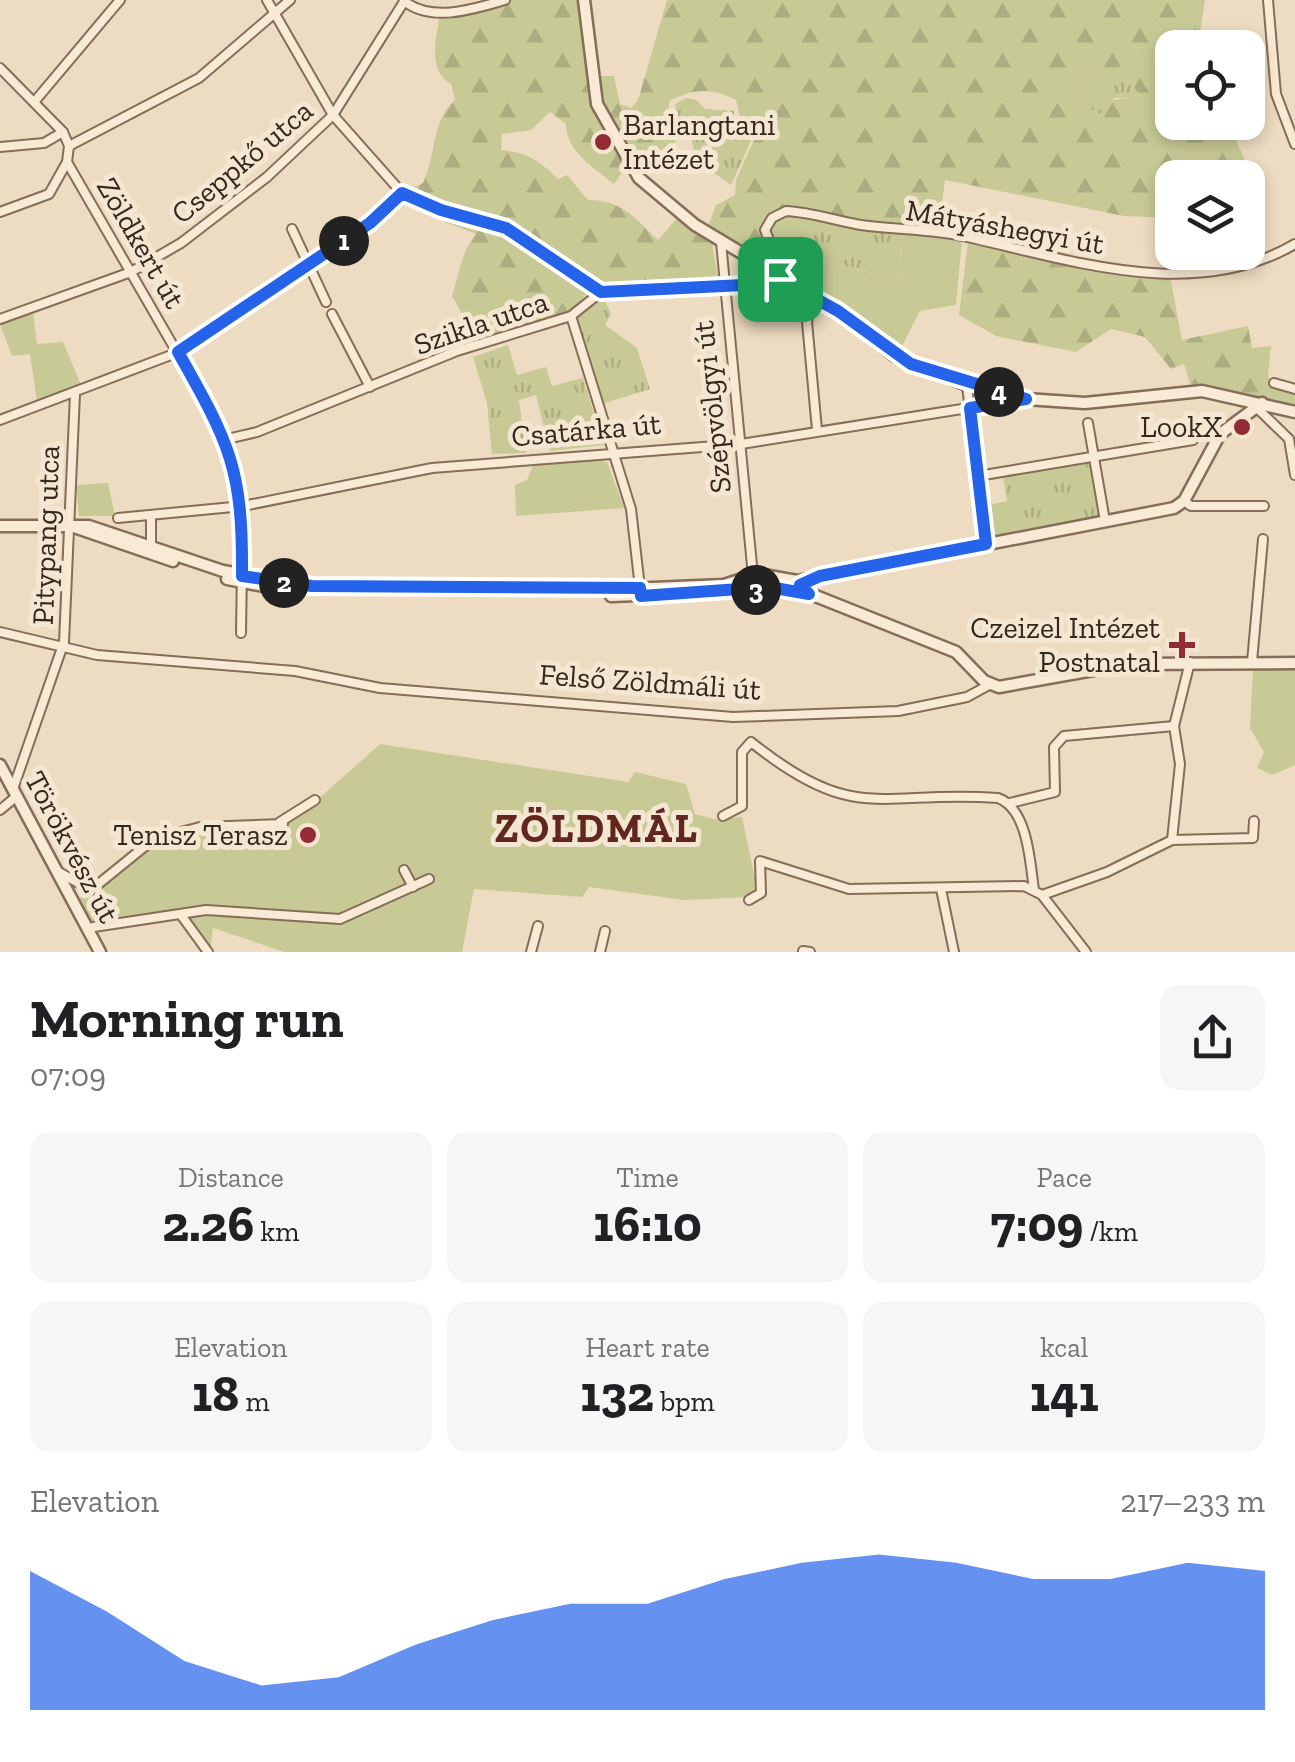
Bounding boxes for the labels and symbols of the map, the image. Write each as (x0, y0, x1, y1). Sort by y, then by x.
street label: Cseppkő utca (164, 93, 320, 231)
place label: Barlangtani Intézet (623, 107, 775, 177)
marker: Barlangtani Intézet (592, 131, 614, 153)
street label: Zöldkert út (89, 171, 193, 315)
street label: Mátyáshegyi út (903, 192, 1107, 262)
pin: 1 (319, 216, 369, 266)
pin (738, 237, 823, 322)
street label: Szikla utca (409, 283, 553, 363)
street label: Szépvölgyi út (685, 319, 739, 495)
pin: 4 (974, 367, 1024, 417)
street label: Csatárka út (510, 406, 662, 454)
place label: LookX (1140, 409, 1222, 445)
marker: LookX (1231, 416, 1253, 438)
street label: Pitypang utca (25, 445, 67, 625)
pin: 2 (259, 558, 309, 608)
pin: 3 (731, 565, 781, 615)
place label: Czeizel Intézet Postnatal (970, 610, 1160, 680)
marker: Czeizel Intézet Postnatal (1169, 632, 1195, 658)
street label: Felső Zöldmáli út (538, 656, 762, 708)
street label: Törökvész út (17, 765, 127, 929)
district label: ZÖLDMÁL (495, 804, 699, 852)
place label: Tenisz Terasz (113, 817, 288, 853)
marker: Tenisz Terasz (297, 824, 319, 846)

